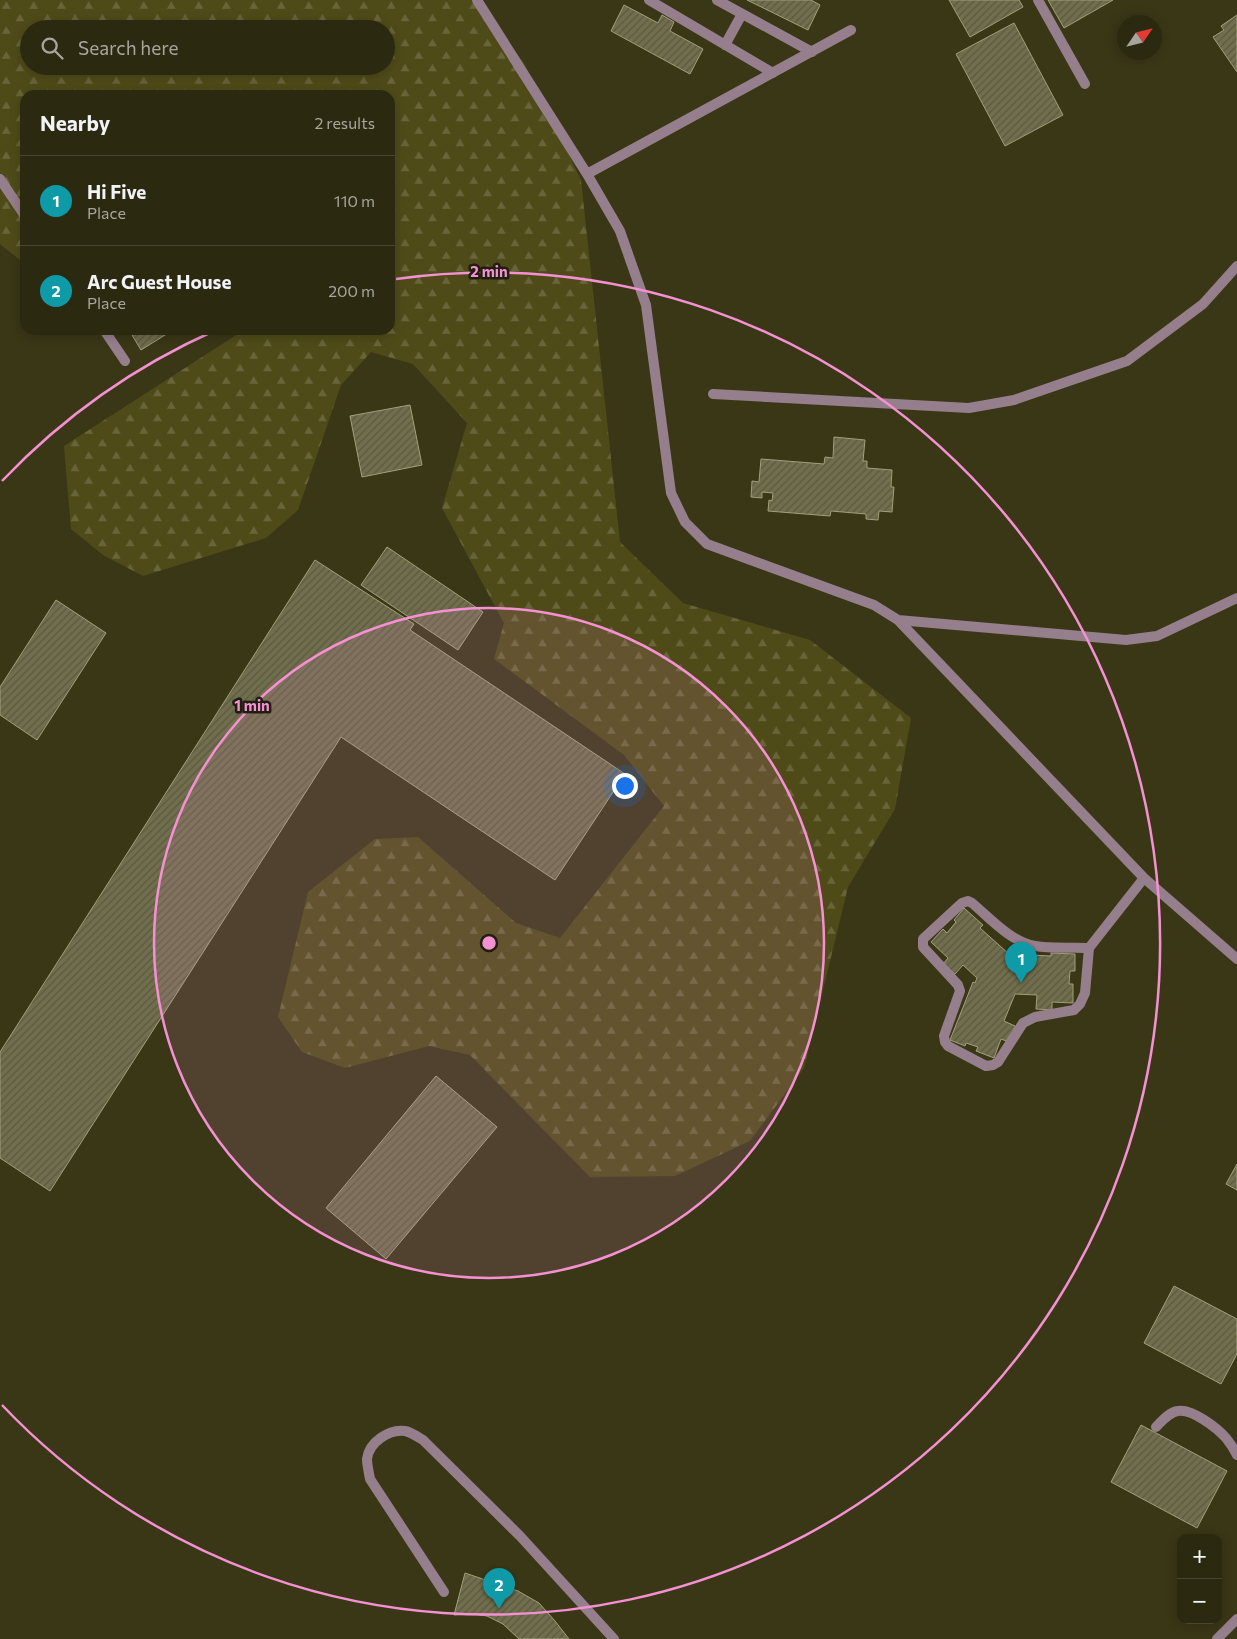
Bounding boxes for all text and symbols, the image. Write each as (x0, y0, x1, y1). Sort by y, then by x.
north arrow (1117, 15, 1162, 60)
search box (20, 20, 395, 75)
icon: search (38, 34, 66, 62)
text: Search here (78, 36, 178, 59)
text: Nearby (40, 110, 110, 135)
text: 2 results (314, 113, 375, 132)
text: Hi Five (87, 180, 146, 203)
text: 1 (52, 191, 60, 210)
text: 110 m (334, 191, 375, 210)
text: Place (87, 203, 126, 222)
text: 2 min (470, 262, 508, 280)
text: Arc Guest House (87, 270, 231, 293)
text: 2 (51, 281, 61, 300)
text: 200 m (328, 281, 375, 300)
text: Place (87, 293, 126, 312)
text: 1 min (234, 696, 270, 714)
your location (612, 773, 638, 799)
centre of rings (480, 934, 498, 952)
pin: 1 (1005, 942, 1037, 983)
map controls (1177, 1534, 1222, 1624)
button: + (1177, 1534, 1222, 1579)
pin: 2 (483, 1568, 515, 1609)
button: − (1177, 1579, 1222, 1624)

